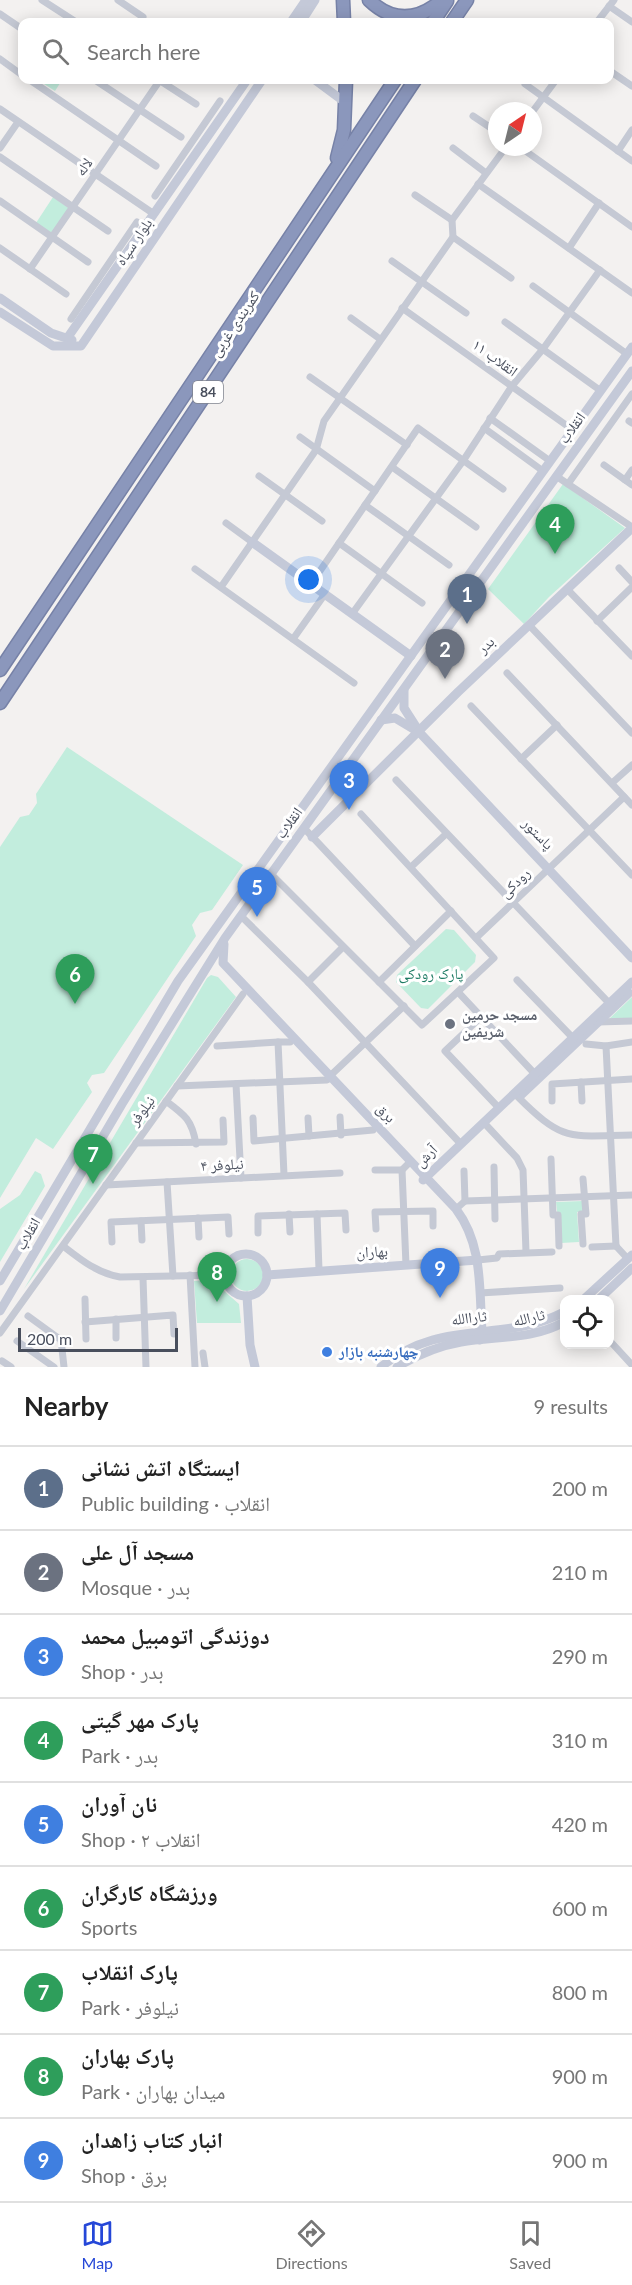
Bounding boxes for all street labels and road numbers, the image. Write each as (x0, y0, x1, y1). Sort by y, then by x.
street label: لاله (71, 154, 96, 179)
street label: بلوار سپاه (111, 214, 156, 269)
street label: کمربندی غربی (206, 287, 264, 361)
street label: انقلاب ۱۱ (469, 335, 522, 380)
road number: 84 (193, 381, 223, 403)
street label: انقلاب (554, 408, 589, 447)
street label: بدر (472, 632, 498, 658)
street label: انقلاب (271, 803, 306, 842)
street label: پاستور (518, 813, 558, 854)
street label: رودکی (495, 863, 535, 903)
street label: نیلوفر (124, 1092, 159, 1130)
street label: برق (372, 1099, 400, 1127)
street label: آرش (410, 1139, 443, 1172)
street label: نیلوفر ۴ (200, 1154, 244, 1175)
street label: انقلاب (11, 1214, 44, 1253)
street label: بهاران (356, 1241, 388, 1263)
street label: ثارالله (511, 1305, 547, 1330)
street label: ثاراالله (450, 1306, 488, 1329)

